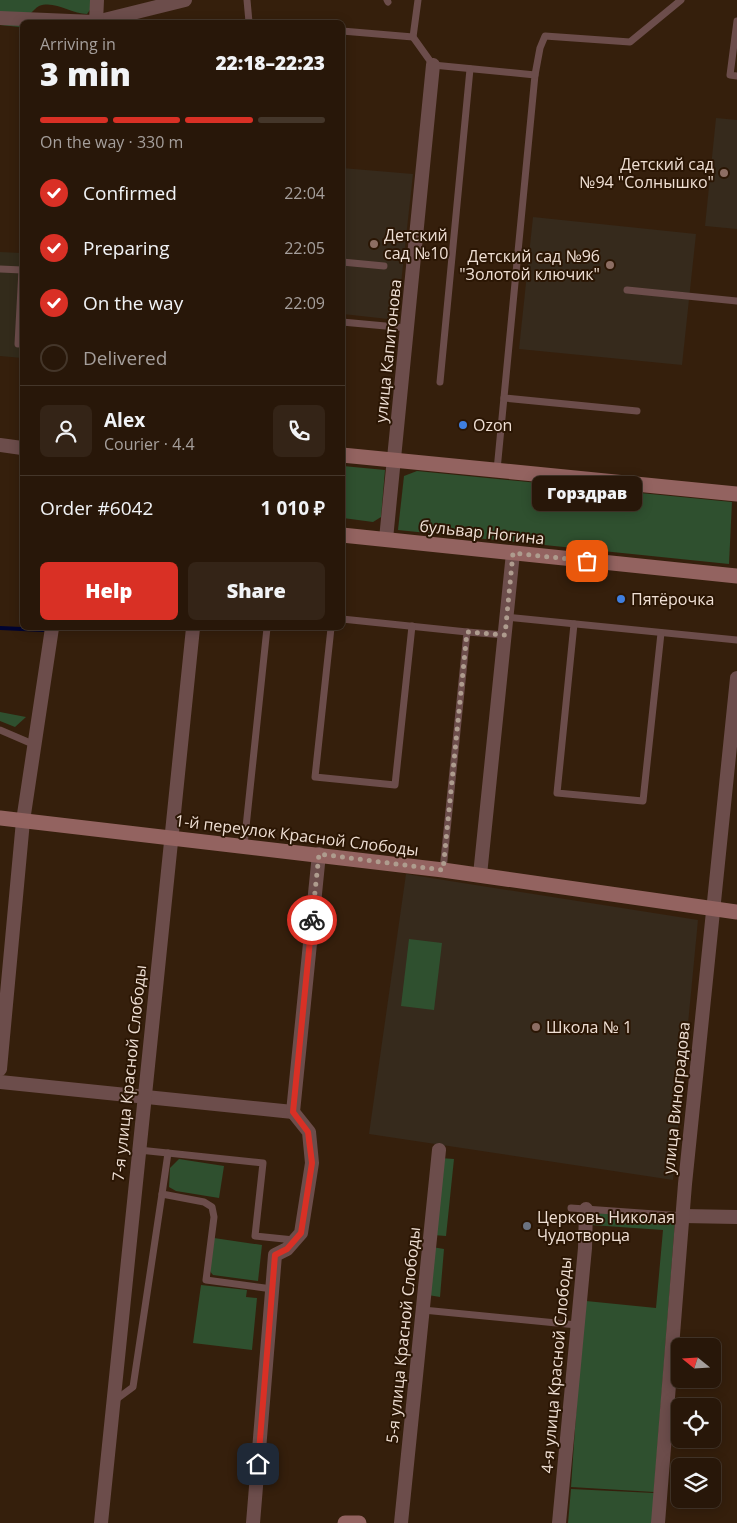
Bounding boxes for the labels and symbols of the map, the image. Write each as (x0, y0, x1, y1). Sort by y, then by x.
place label: Детский сад №94 "Солнышко" (579, 153, 714, 193)
marker: Детский сад №94 "Солнышко" (718, 167, 730, 179)
place label: Детский сад №10 (384, 224, 449, 264)
marker: Детский сад №10 (368, 238, 380, 250)
place label: Детский сад №96 "Золотой ключик" (459, 245, 600, 285)
marker: Детский сад №96 "Золотой ключик" (604, 259, 616, 271)
street label: улица Капитонова (370, 278, 406, 424)
place label: Ozon (473, 414, 512, 436)
marker: Ozon (457, 419, 469, 431)
callout: Горздрав (532, 476, 642, 511)
street label: бульвар Ногина (418, 514, 546, 550)
pin (566, 540, 608, 582)
place label: Пятёрочка (631, 588, 714, 610)
marker: Пятёрочка (615, 593, 627, 605)
street label: 1-й переулок Красной Слободы (174, 809, 420, 861)
courier (287, 895, 337, 945)
street label: 7-я улица Красной Слободы (107, 964, 151, 1182)
place label: Школа № 1 (546, 1016, 632, 1038)
marker: Школа № 1 (530, 1021, 542, 1033)
street label: улица Виноградова (657, 1021, 695, 1175)
place label: Церковь Николая Чудотворца (537, 1206, 675, 1246)
marker: Церковь Николая Чудотворца (521, 1220, 533, 1232)
street label: 5-я улица Красной Слободы (381, 1226, 425, 1444)
street label: 4-я улица Красной Слободы (536, 1256, 576, 1474)
north arrow (671, 1338, 721, 1388)
pin (237, 1443, 279, 1485)

